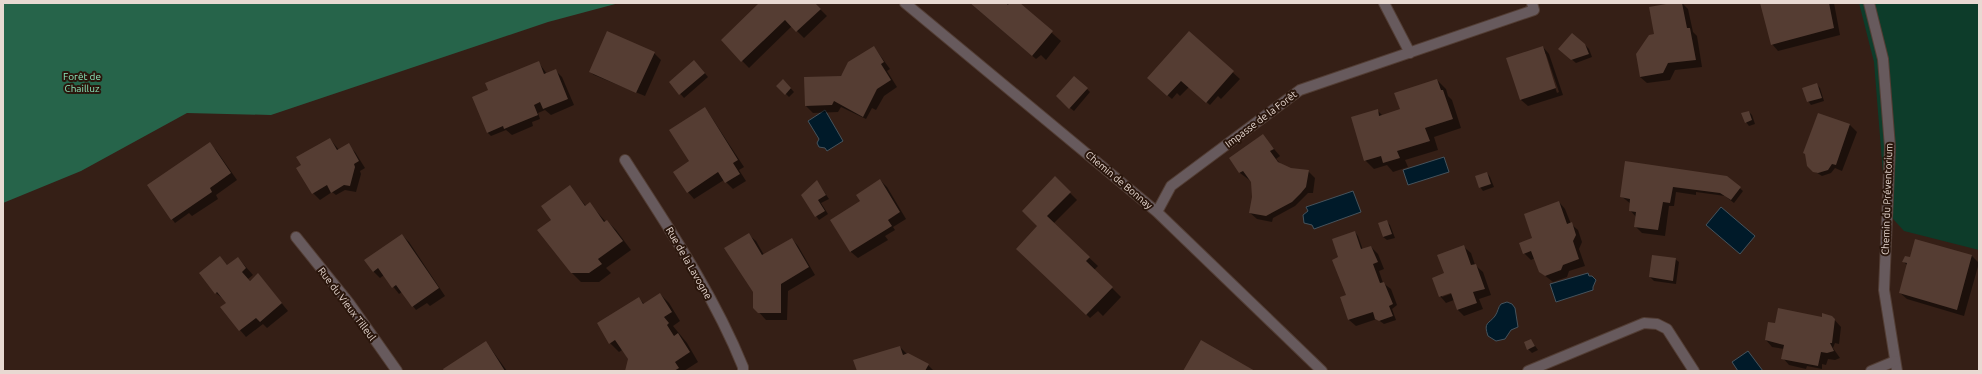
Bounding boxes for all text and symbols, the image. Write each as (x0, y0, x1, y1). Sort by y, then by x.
park label: Forêt de Chailluz (63, 71, 101, 94)
street label: Impasse de la Forêt (1223, 88, 1299, 149)
street label: Chemin du Préventorium (1880, 143, 1894, 255)
street label: Chemin de Bonnay (1083, 149, 1155, 211)
street label: Rue de la Lavogne (664, 225, 714, 301)
street label: Rue du Vieux Tilleul (316, 265, 378, 343)

